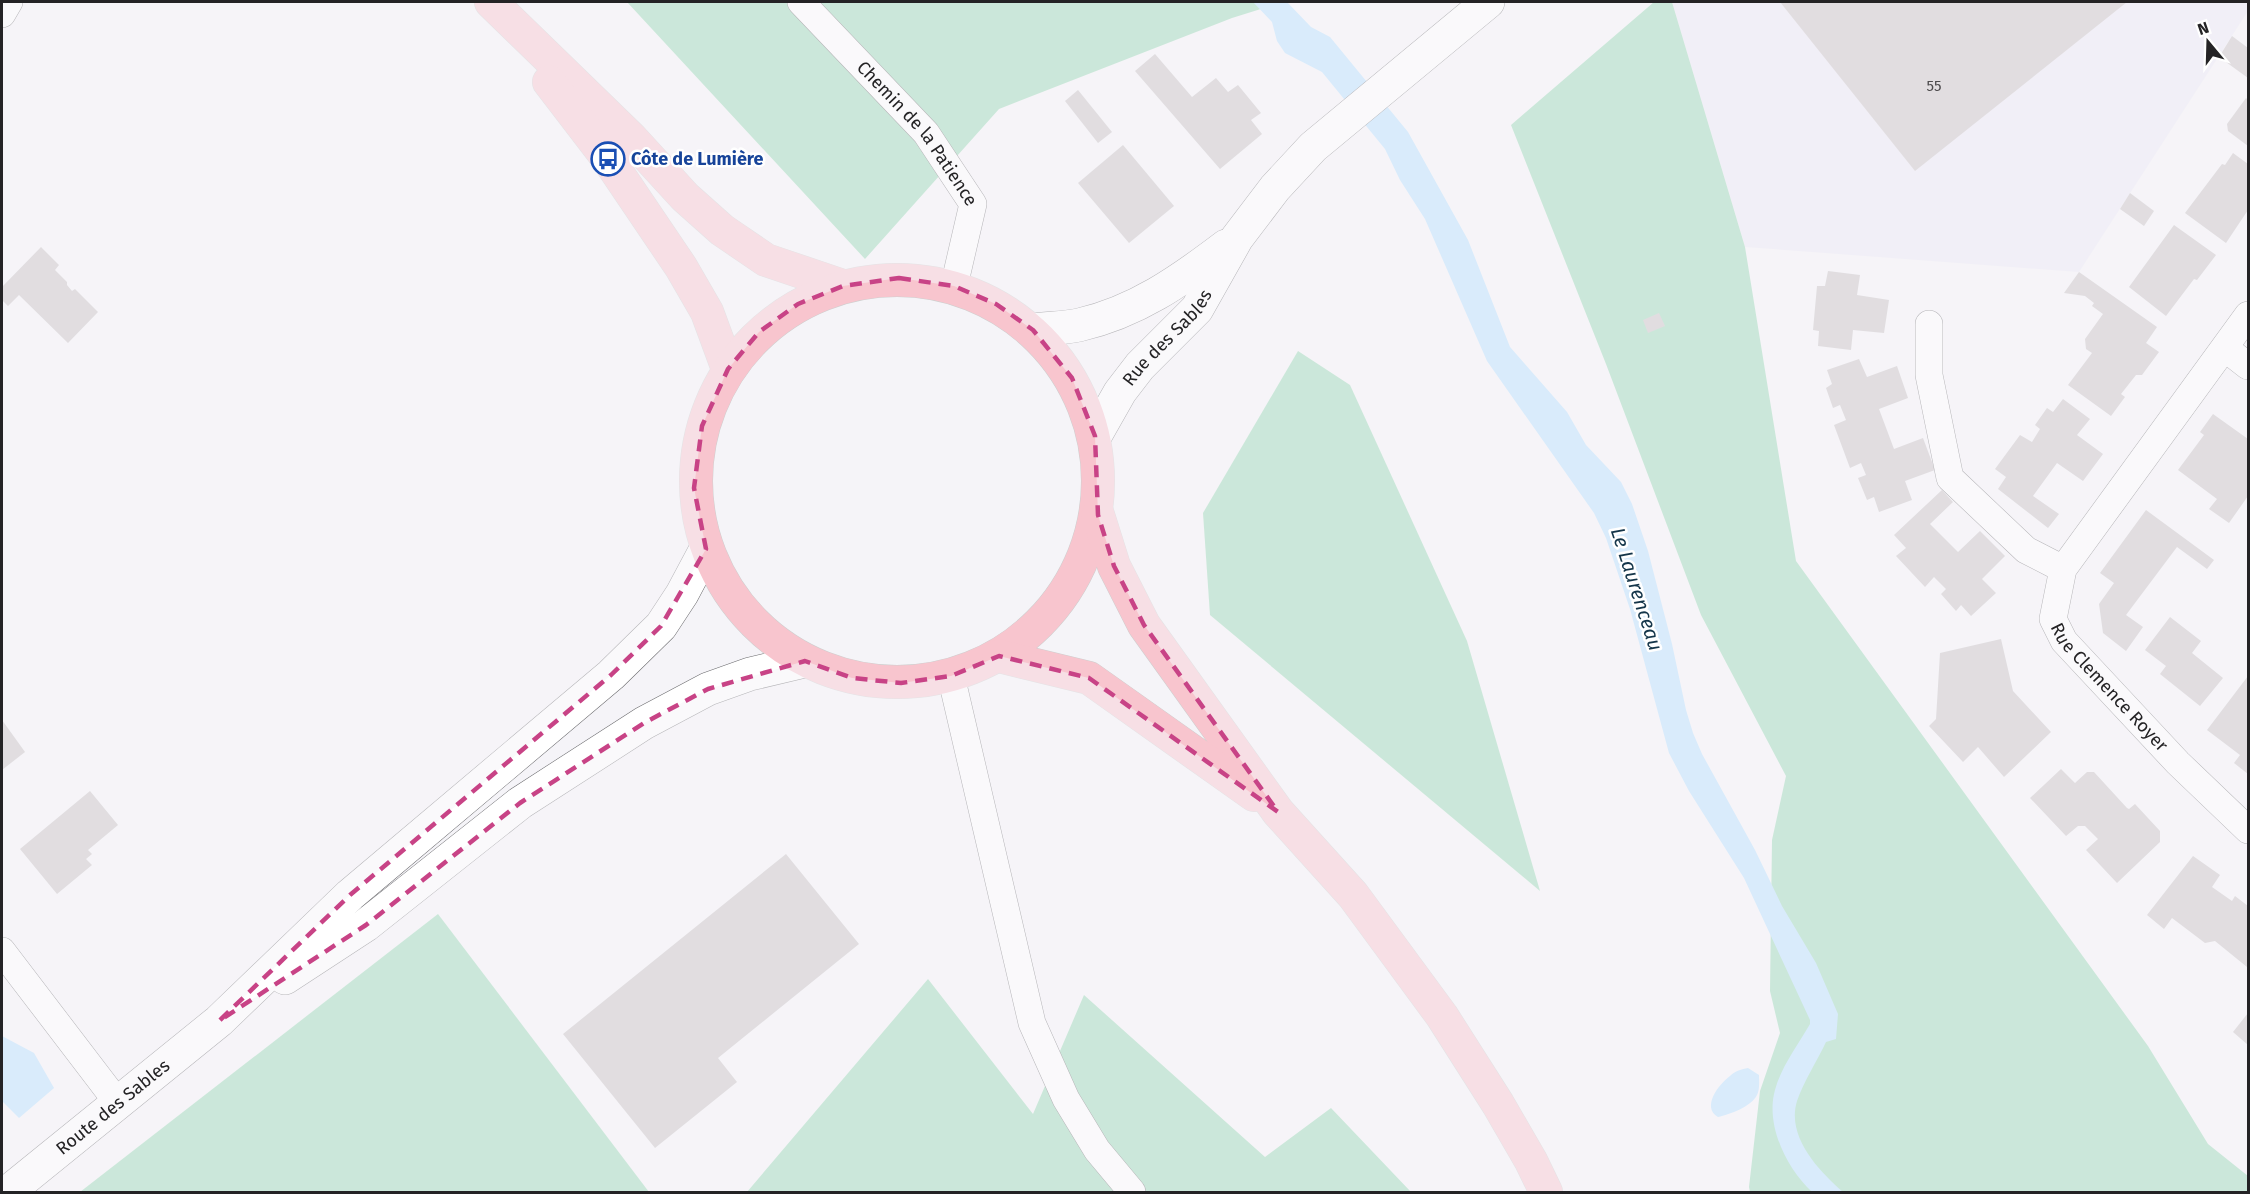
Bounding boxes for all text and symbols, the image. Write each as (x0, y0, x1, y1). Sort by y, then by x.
north arrow (2178, 12, 2238, 72)
text: N (2195, 18, 2211, 39)
street label: Chemin de la Patience (852, 56, 982, 210)
house number: 55 (1927, 77, 1941, 95)
bus stop icon: Côte de Lumière (590, 141, 626, 177)
place label: Côte de Lumière (631, 148, 763, 170)
street label: Rue des Sables (1118, 286, 1217, 390)
water label: Le Laurenceau (1606, 524, 1668, 654)
street label: Rue Clemence Royer (2046, 619, 2173, 756)
street label: Route des Sables (52, 1054, 174, 1160)

